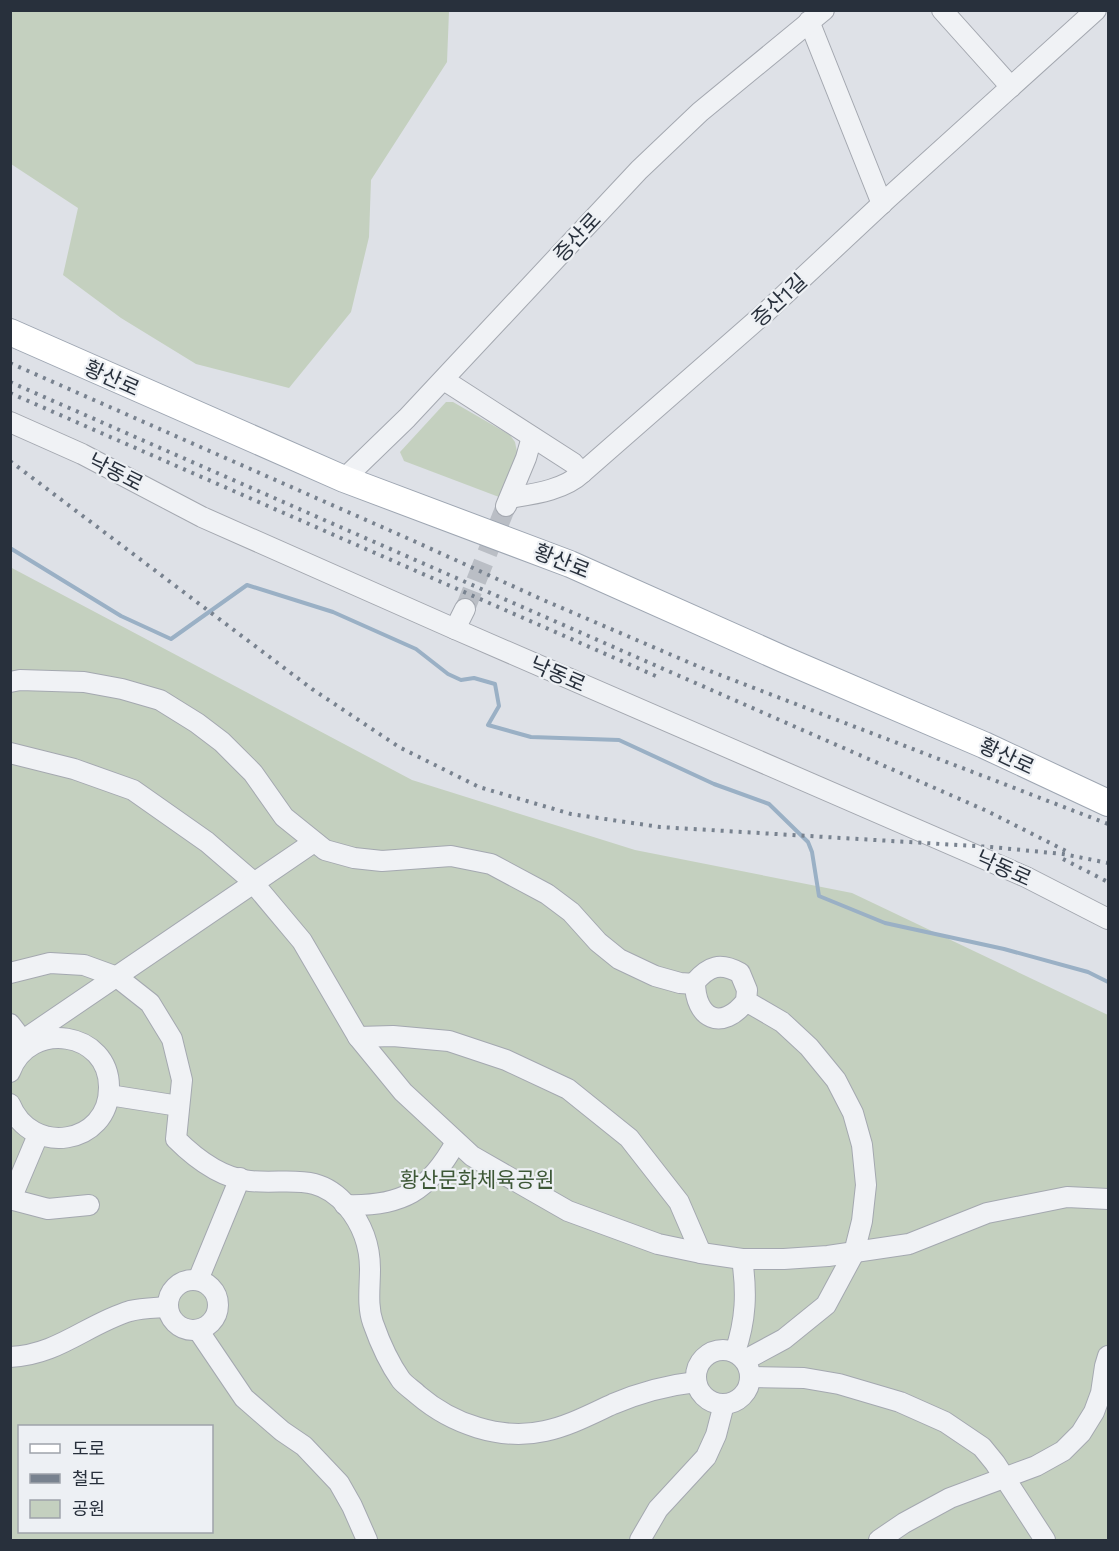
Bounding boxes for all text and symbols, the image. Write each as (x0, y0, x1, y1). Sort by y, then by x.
street label: 증산로 (548, 207, 606, 267)
street label: 증산1길 (746, 268, 812, 332)
street label: 황산로 (80, 355, 144, 401)
street label: 낙동로 (84, 448, 148, 496)
street label: 황산로 (530, 539, 594, 583)
street label: 낙동로 (526, 651, 590, 697)
street label: 황산로 (975, 732, 1039, 780)
street label: 낙동로 (972, 845, 1036, 891)
park label: 황산문화체육공원 (400, 1167, 554, 1192)
legend (18, 1425, 213, 1533)
text: 도로 (72, 1438, 105, 1459)
text: 철도 (72, 1468, 105, 1489)
text: 공원 (72, 1498, 105, 1519)

